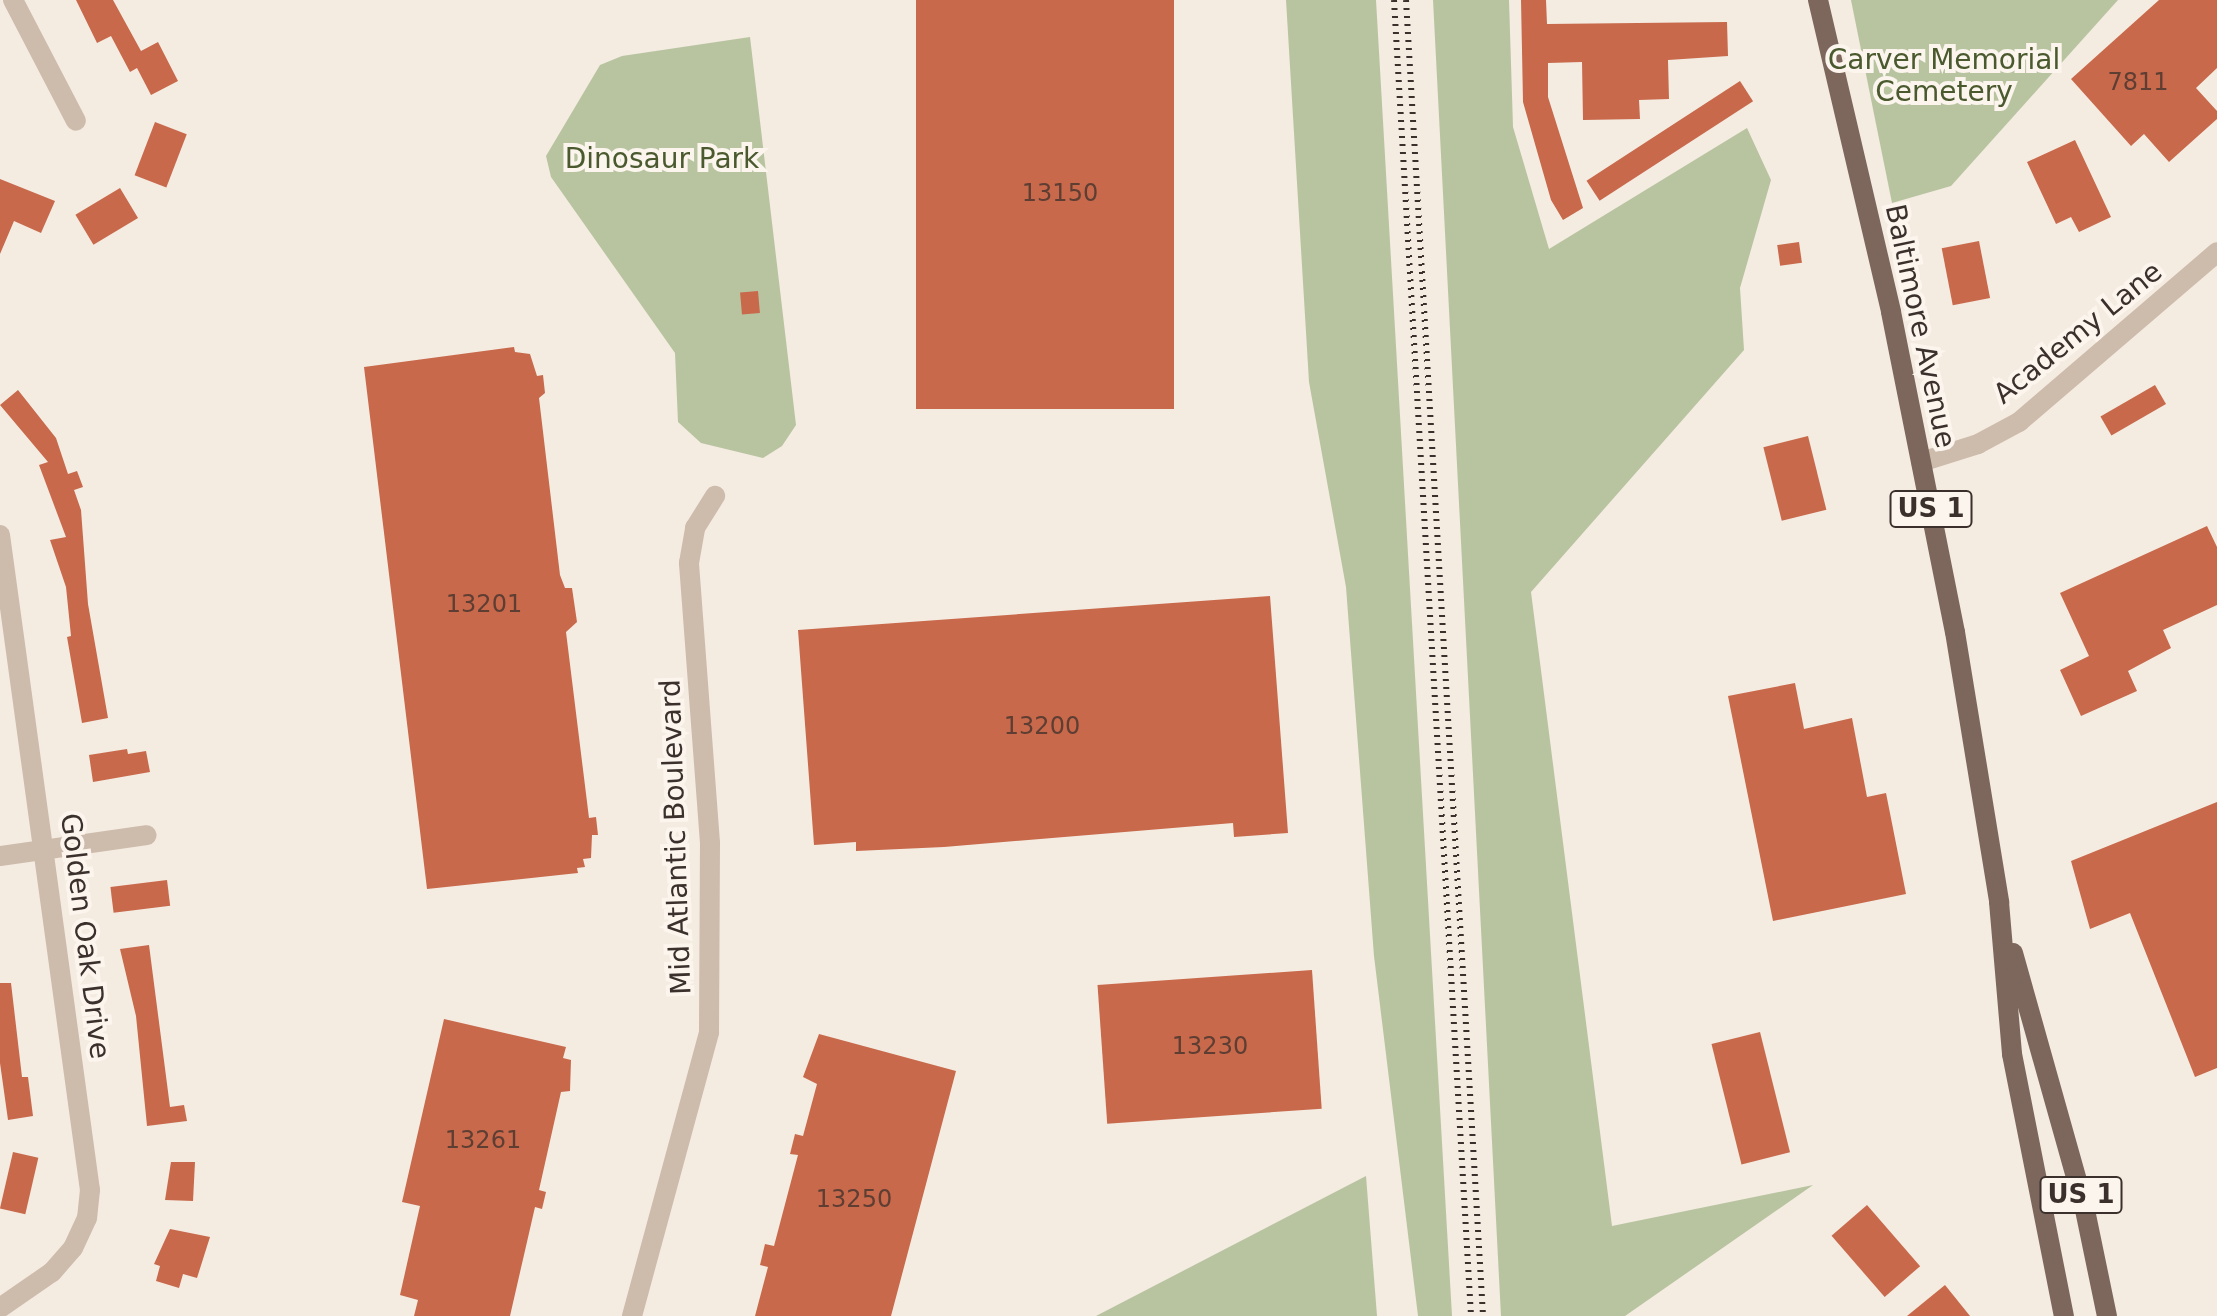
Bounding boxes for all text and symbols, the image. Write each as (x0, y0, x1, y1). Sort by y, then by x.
park label: Carver Memorial Cemetery (1828, 43, 2060, 109)
house number: 7811 (2107, 69, 2169, 97)
park label: Dinosaur Park (565, 142, 759, 176)
house number: 13150 (1022, 180, 1098, 208)
street label: Baltimore Avenue (1878, 201, 1962, 451)
street label: Academy Lane (1987, 255, 2169, 411)
road number: US 1 (1889, 487, 1973, 531)
house number: 13201 (446, 591, 522, 619)
street label: Mid Atlantic Boulevard (654, 679, 698, 995)
house number: 13200 (1004, 713, 1080, 741)
street label: Golden Oak Drive (53, 811, 117, 1061)
house number: 13230 (1172, 1033, 1248, 1061)
house number: 13261 (445, 1127, 521, 1155)
road number: US 1 (2039, 1173, 2123, 1217)
house number: 13250 (816, 1186, 892, 1214)

